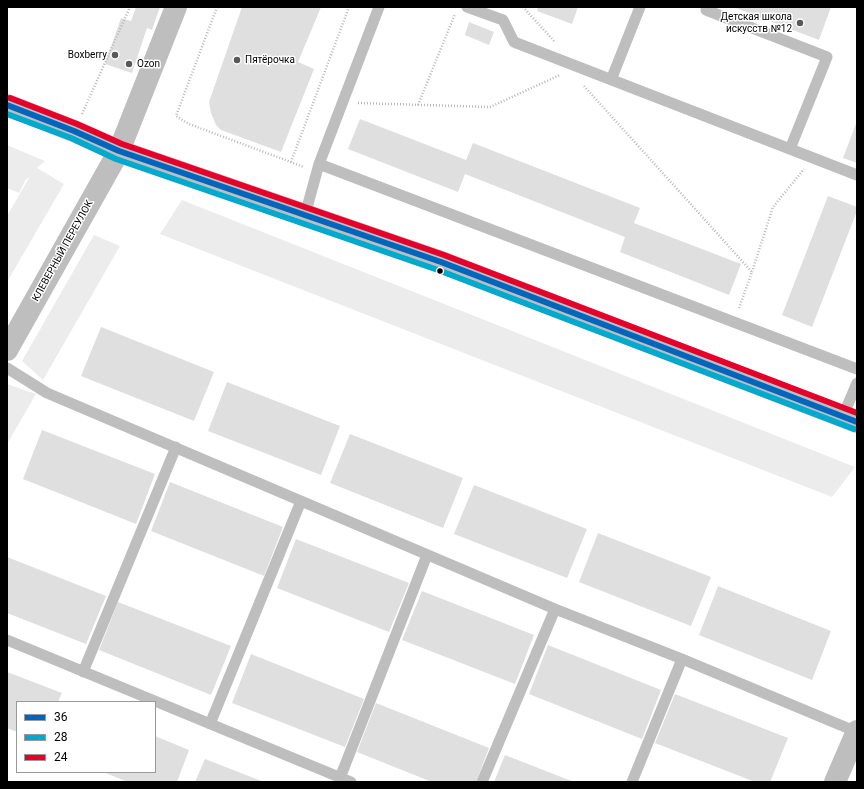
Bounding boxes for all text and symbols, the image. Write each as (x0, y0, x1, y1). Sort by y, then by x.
place label: Детская школа искусств №12 (721, 11, 792, 34)
marker: Детская школа искусств №12 (795, 18, 805, 28)
place label: Boxberry (68, 49, 107, 61)
marker: Boxberry (110, 50, 120, 60)
place label: Пятёрочка (245, 54, 295, 66)
marker: Пятёрочка (232, 55, 242, 65)
place label: Ozon (137, 58, 160, 70)
marker: Ozon (124, 59, 134, 69)
street label: КЛЕВЕРНЫЙ ПЕРЕУЛОК (30, 198, 96, 304)
unlabelled marker (435, 266, 445, 276)
legend (16, 701, 156, 773)
text: 36 (54, 710, 68, 724)
text: 28 (54, 730, 68, 744)
text: 24 (54, 750, 68, 764)

